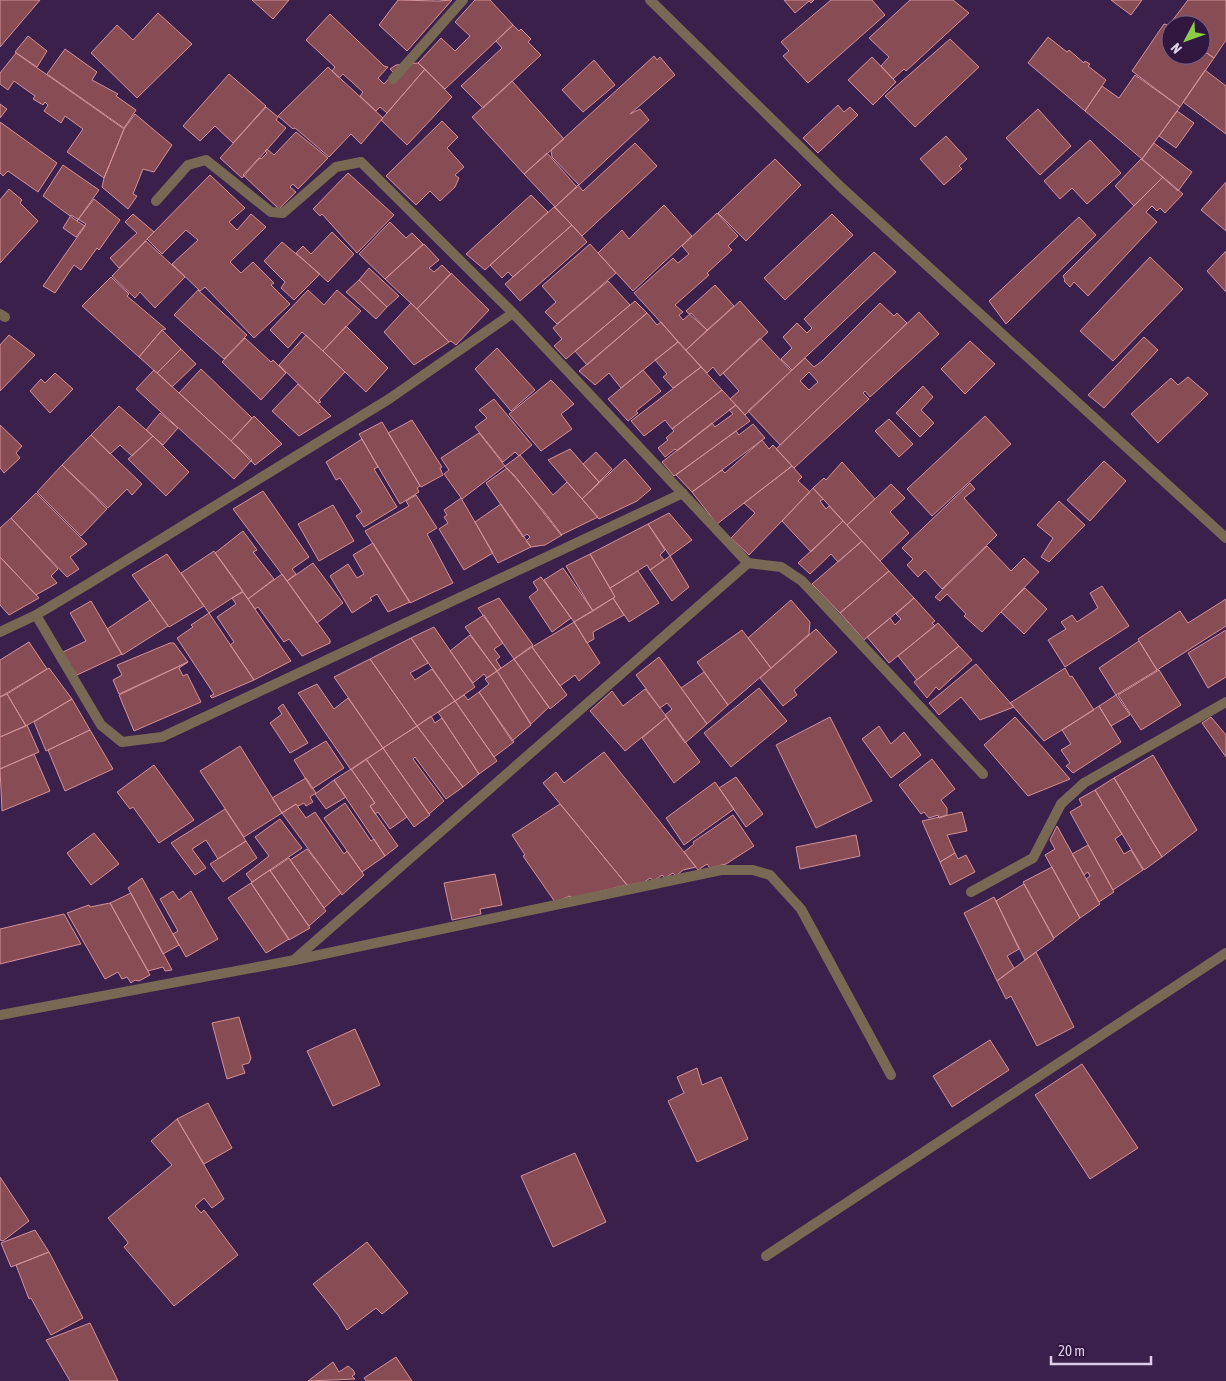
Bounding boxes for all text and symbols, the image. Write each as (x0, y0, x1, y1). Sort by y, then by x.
north arrow (1161, 15, 1211, 65)
text: N (1167, 40, 1185, 57)
scale bar (1051, 1334, 1151, 1366)
text: 20 m (1058, 1342, 1085, 1359)

